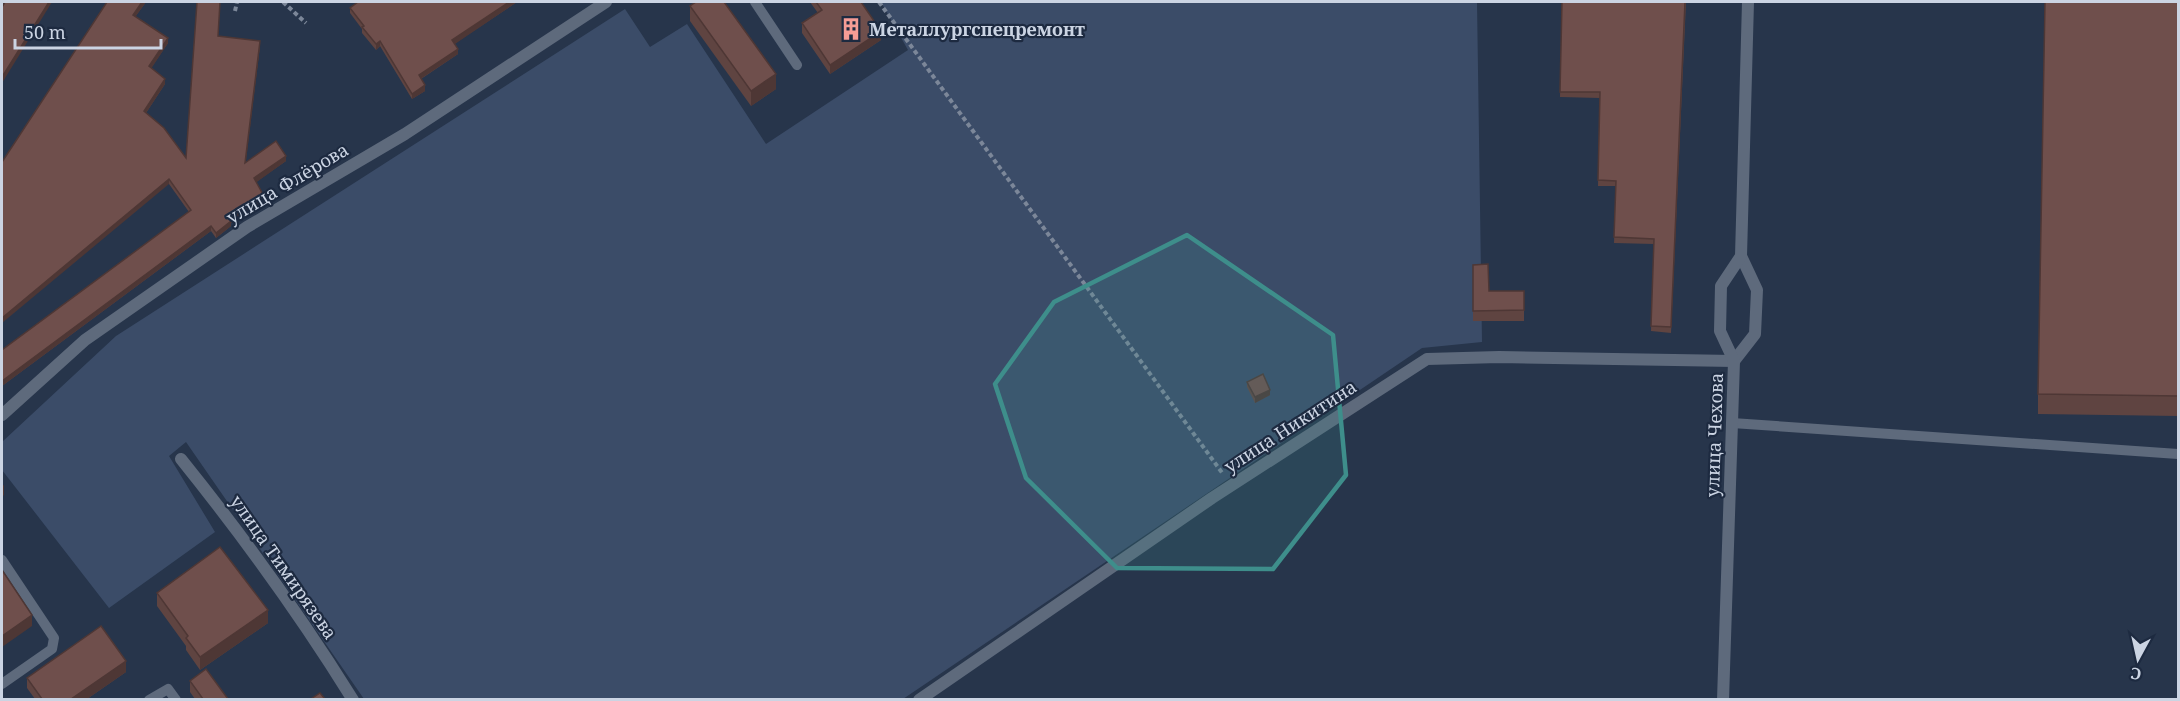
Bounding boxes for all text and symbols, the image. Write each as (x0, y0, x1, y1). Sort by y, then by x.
scale bar (15, 12, 160, 50)
building icon: Металлургспецремонт (838, 16, 864, 42)
place label: Металлургспецремонт (869, 17, 1085, 41)
text: 50 m (24, 20, 66, 44)
street label: улица Флёрова (221, 137, 353, 229)
street label: улица Чехова (1700, 372, 1728, 498)
street label: улица Никитина (1219, 374, 1361, 478)
street label: улица Тимирязева (225, 490, 343, 644)
north arrow (2108, 629, 2168, 689)
text: С (2129, 662, 2143, 685)

